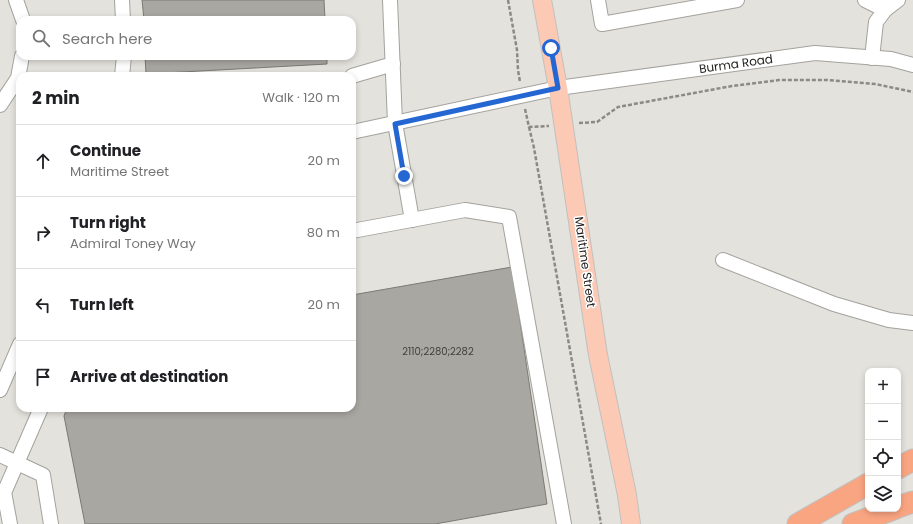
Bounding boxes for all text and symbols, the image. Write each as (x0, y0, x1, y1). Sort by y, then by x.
search box (16, 16, 356, 60)
icon: search (30, 27, 52, 49)
text: Search here (62, 28, 152, 49)
route start (542, 39, 560, 57)
street label: Burma Road (698, 50, 774, 77)
text: 2 min (32, 86, 80, 110)
text: Walk · 120 m (262, 88, 340, 107)
text: Continue (70, 140, 141, 161)
icon: ahead (32, 150, 54, 172)
text: 20 m (307, 151, 340, 170)
text: Maritime Street (70, 162, 169, 181)
route end (395, 167, 413, 185)
text: Turn right (70, 212, 146, 233)
street label: Maritime Street (571, 216, 600, 308)
icon: right (32, 222, 54, 244)
text: 80 m (307, 223, 340, 242)
text: Admiral Toney Way (70, 234, 196, 253)
icon: left (32, 294, 54, 316)
text: Turn left (70, 294, 134, 315)
text: 20 m (307, 295, 340, 314)
house number: 2110;2280;2282 (402, 344, 474, 359)
icon: arrive (32, 366, 54, 388)
text: Arrive at destination (70, 366, 228, 387)
map controls (865, 368, 901, 512)
button: + (865, 368, 901, 404)
button: − (865, 404, 901, 440)
button: locate (865, 440, 901, 476)
button: layers (865, 476, 901, 512)

